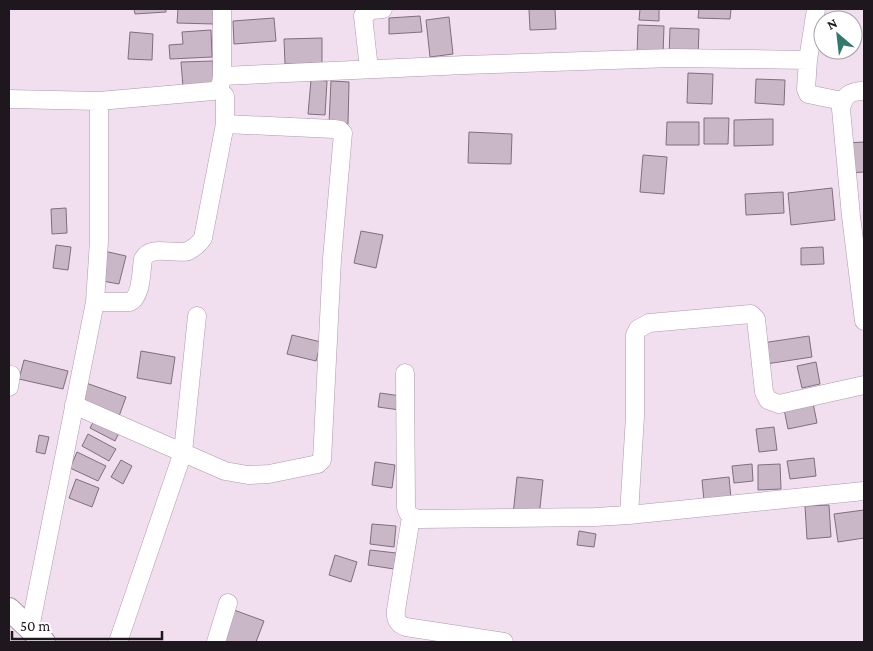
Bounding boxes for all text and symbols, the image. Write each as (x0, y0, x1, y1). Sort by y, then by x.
north arrow (813, 10, 863, 60)
text: N (824, 14, 840, 33)
scale bar (12, 608, 162, 640)
text: 50 m (20, 618, 50, 634)

